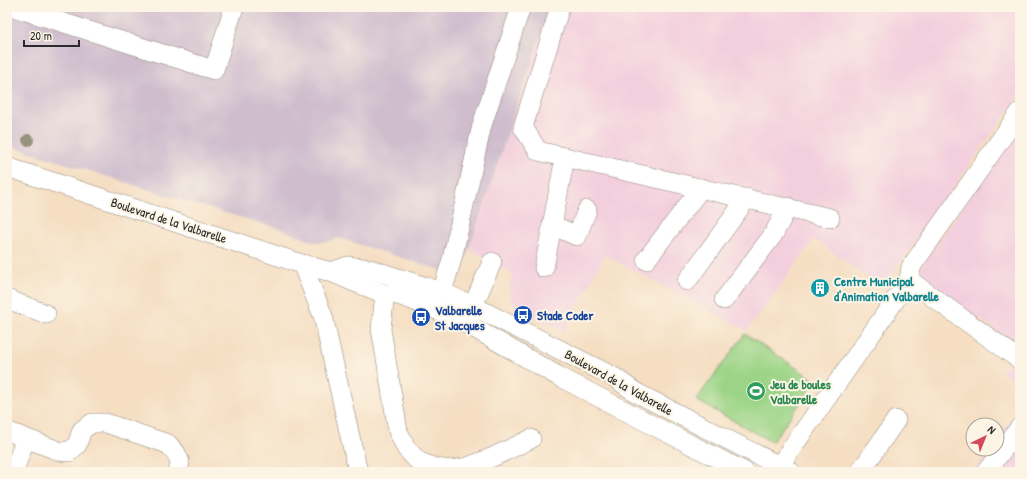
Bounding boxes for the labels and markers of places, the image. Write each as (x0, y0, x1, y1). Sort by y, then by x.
place label: Centre Municipal d'Animation Valbarelle (834, 272, 940, 305)
building icon: Centre Municipal d'Animation Valbarelle (809, 277, 831, 299)
place label: Valbarelle St Jacques (435, 301, 485, 335)
bus stop icon: Stade Coder (512, 304, 534, 326)
bus stop icon: Valbarelle St Jacques (410, 306, 432, 328)
place label: Stade Coder (537, 306, 594, 324)
place label: Jeu de boules Valbarelle (770, 375, 831, 408)
sports icon: Jeu de boules Valbarelle (745, 380, 767, 402)

